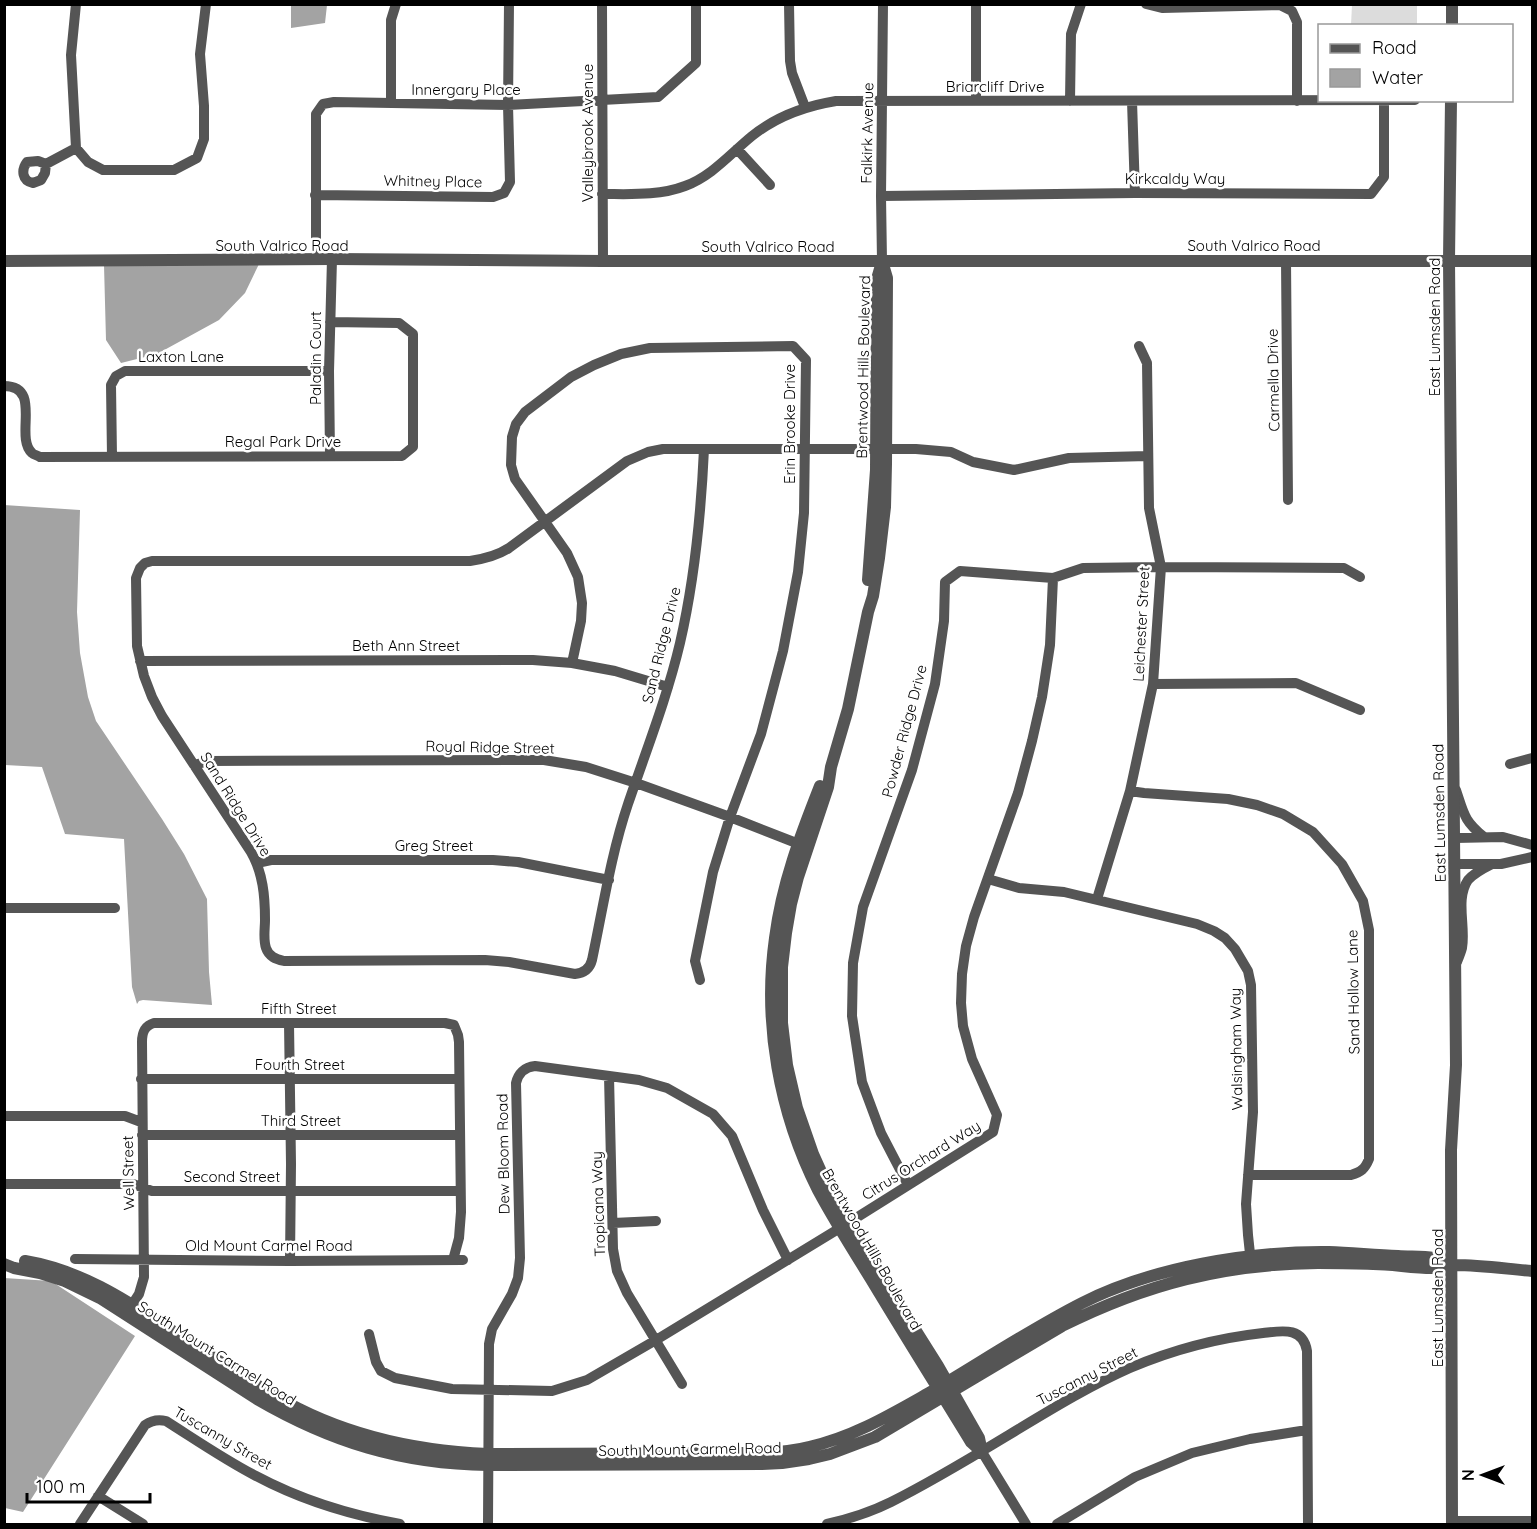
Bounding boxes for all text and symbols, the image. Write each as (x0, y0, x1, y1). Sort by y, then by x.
legend (1318, 24, 1513, 102)
text: Road (1372, 36, 1417, 59)
street label: Valleybrook Avenue (578, 64, 597, 202)
text: Water (1372, 66, 1423, 89)
street label: Briarcliff Drive (946, 77, 1044, 96)
street label: Innergary Place (411, 80, 521, 99)
street label: Falkirk Avenue (857, 82, 877, 184)
street label: Kirkcaldy Way (1125, 169, 1225, 188)
street label: Whitney Place (383, 171, 483, 191)
street label: South Valrico Road (215, 236, 349, 255)
street label: South Valrico Road (1187, 236, 1321, 255)
street label: South Valrico Road (701, 237, 835, 256)
street label: East Lumsden Road (1425, 258, 1444, 396)
street label: Brentwood Hills Boulevard (852, 275, 874, 459)
street label: Paladin Court (306, 311, 325, 405)
street label: Carmella Drive (1263, 328, 1283, 432)
street label: Laxton Lane (138, 347, 224, 366)
street label: Erin Brooke Drive (780, 364, 799, 484)
street label: Regal Park Drive (225, 432, 341, 451)
street label: Leichester Street (1128, 566, 1154, 682)
street label: Sand Ridge Drive (637, 585, 685, 705)
street label: Beth Ann Street (352, 636, 460, 655)
street label: Powder Ridge Drive (877, 663, 931, 799)
street label: Royal Ridge Street (425, 736, 555, 758)
street label: East Lumsden Road (1428, 744, 1450, 882)
street label: Sand Ridge Drive (196, 748, 276, 860)
street label: Greg Street (395, 836, 473, 855)
street label: Sand Hollow Lane (1342, 930, 1364, 1054)
street label: Walsingham Way (1225, 988, 1247, 1110)
street label: Fifth Street (261, 999, 337, 1018)
street label: Fourth Street (255, 1055, 345, 1074)
street label: Dew Bloom Road (492, 1093, 514, 1215)
street label: Third Street (261, 1111, 341, 1130)
street label: Citrus Orchard Way (858, 1116, 984, 1204)
street label: Well Street (118, 1135, 138, 1211)
street label: Tropicana Way (587, 1151, 609, 1257)
street label: Brentwood Hills Boulevard (818, 1165, 926, 1333)
street label: Second Street (184, 1167, 280, 1186)
street label: East Lumsden Road (1428, 1229, 1447, 1367)
street label: Old Mount Carmel Road (185, 1236, 353, 1255)
street label: South Mount Carmel Road (134, 1296, 300, 1410)
street label: Tuscanny Street (1033, 1342, 1141, 1410)
street label: Tuscanny Street (170, 1402, 276, 1474)
street label: South Mount Carmel Road (598, 1438, 782, 1460)
north arrow (1453, 1445, 1513, 1505)
scale bar (27, 1466, 150, 1504)
text: N (1458, 1469, 1478, 1481)
text: 100 m (36, 1475, 85, 1498)

